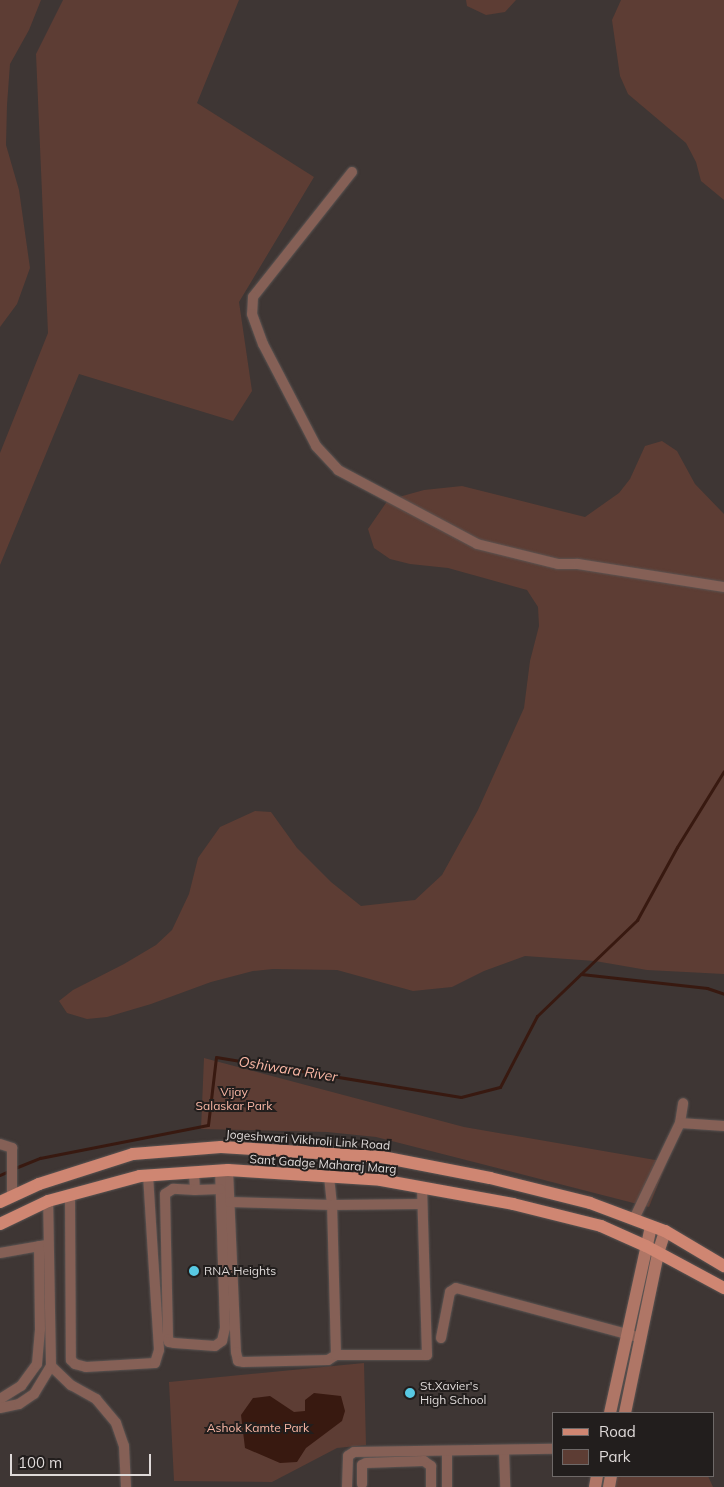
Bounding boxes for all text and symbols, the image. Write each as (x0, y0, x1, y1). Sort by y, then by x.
water label: Oshiwara River (237, 1053, 339, 1085)
park label: Vijay Salaskar Park (196, 1085, 272, 1113)
street label: Jogeshwari Vikhroli Link Road (225, 1127, 391, 1153)
street label: Sant Gadge Maharaj Marg (249, 1152, 397, 1176)
place label: RNA Heights (204, 1264, 276, 1278)
marker: RNA Heights (188, 1265, 200, 1277)
place label: St.Xavier's High School (420, 1379, 486, 1407)
marker: St.Xavier's High School (404, 1387, 416, 1399)
legend (552, 1412, 714, 1477)
park label: Ashok Kamte Park (207, 1421, 309, 1435)
text: Road (599, 1422, 636, 1441)
scale bar (12, 1444, 154, 1476)
text: Park (599, 1447, 631, 1466)
text: 100 m (18, 1453, 62, 1472)

